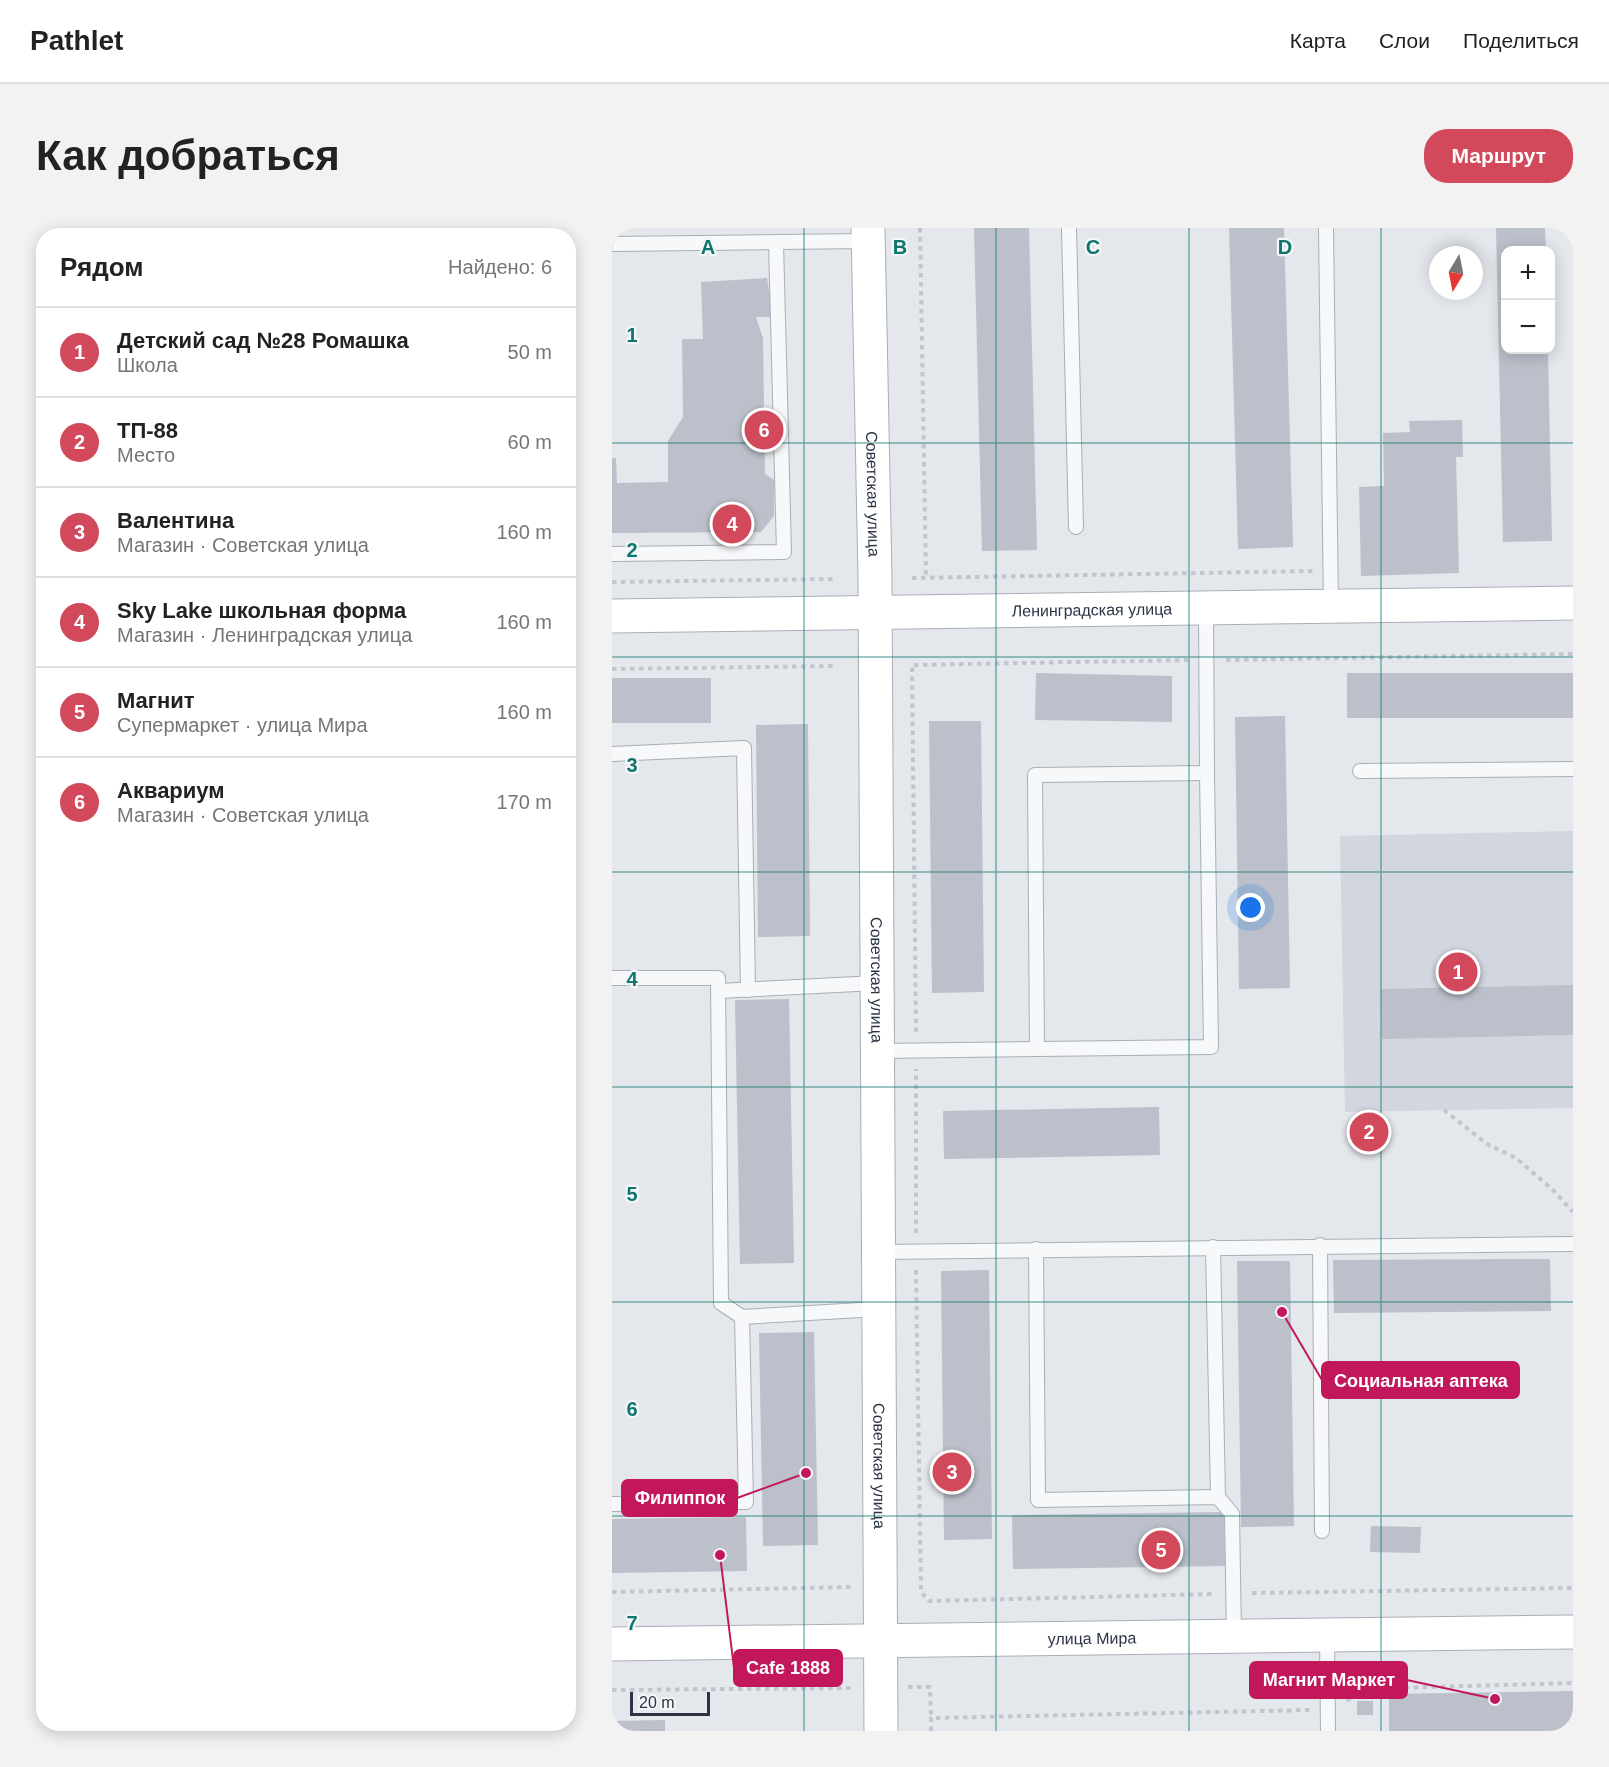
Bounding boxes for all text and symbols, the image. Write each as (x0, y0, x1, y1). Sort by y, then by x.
text: Pathlet (30, 25, 123, 56)
text: Карта (1290, 29, 1346, 52)
text: Слои (1379, 29, 1430, 52)
text: Поделиться (1463, 29, 1579, 52)
button: Маршрут (1424, 129, 1573, 183)
text: Как добраться (36, 132, 340, 179)
text: A (701, 236, 715, 258)
text: B (893, 236, 907, 258)
text: C (1086, 236, 1100, 258)
text: D (1278, 236, 1292, 258)
north arrow (1429, 246, 1483, 300)
map controls (1501, 246, 1555, 354)
button: + (1501, 246, 1555, 300)
text: Рядом (60, 252, 143, 282)
text: Найдено: 6 (448, 256, 552, 278)
button: − (1501, 300, 1555, 354)
text: 1 (626, 324, 638, 346)
text: Детский сад №28 Ромашка (117, 328, 409, 353)
text: 1 (74, 341, 85, 363)
text: 50 m (508, 341, 552, 363)
text: Школа (117, 354, 178, 376)
pin: 6 (744, 408, 784, 452)
text: ТП-88 (117, 418, 178, 443)
text: 2 (74, 431, 85, 453)
text: 60 m (508, 431, 552, 453)
street label: Советская улица (863, 431, 883, 557)
text: Место (117, 444, 175, 466)
pin: 4 (712, 502, 752, 546)
text: Валентина (117, 508, 234, 533)
text: 3 (74, 521, 85, 543)
text: 160 m (496, 521, 552, 543)
text: Магазин · Советская улица (117, 534, 369, 556)
text: 2 (626, 539, 638, 561)
text: Sky Lake школьная форма (117, 598, 406, 623)
street label: Ленинградская улица (1012, 600, 1172, 620)
text: 4 (74, 611, 85, 633)
text: 160 m (496, 611, 552, 633)
text: Магазин · Ленинградская улица (117, 624, 412, 646)
text: Магнит (117, 688, 195, 713)
text: 5 (74, 701, 85, 723)
text: 160 m (496, 701, 552, 723)
text: Супермаркет · улица Мира (117, 714, 368, 736)
text: 3 (626, 754, 638, 776)
text: Аквариум (117, 778, 225, 803)
text: 6 (74, 791, 85, 813)
text: 170 m (496, 791, 552, 813)
text: Магазин · Советская улица (117, 804, 369, 826)
your location (1236, 893, 1265, 922)
street label: Советская улица (868, 917, 885, 1043)
pin: 1 (1438, 950, 1478, 994)
text: 4 (626, 968, 638, 990)
pin: 2 (1350, 1110, 1389, 1154)
text: 5 (626, 1183, 638, 1205)
callout: Социальная аптека (1322, 1362, 1519, 1398)
text: Социальная аптека (1334, 1371, 1509, 1391)
text: 6 (626, 1398, 638, 1420)
street label: Советская улица (870, 1403, 888, 1529)
pin: 3 (932, 1450, 972, 1494)
callout: Филиппок (622, 1480, 737, 1516)
text: Филиппок (635, 1488, 726, 1508)
pin: 5 (1142, 1528, 1180, 1572)
text: 7 (626, 1612, 638, 1634)
street label: улица Мира (1048, 1629, 1136, 1648)
callout: Cafe 1888 (734, 1650, 842, 1686)
text: Cafe 1888 (746, 1658, 830, 1678)
callout: Магнит Маркет (1250, 1662, 1407, 1698)
text: Магнит Маркет (1263, 1670, 1395, 1690)
scale bar (630, 1689, 710, 1716)
text: 20 m (639, 1694, 675, 1711)

